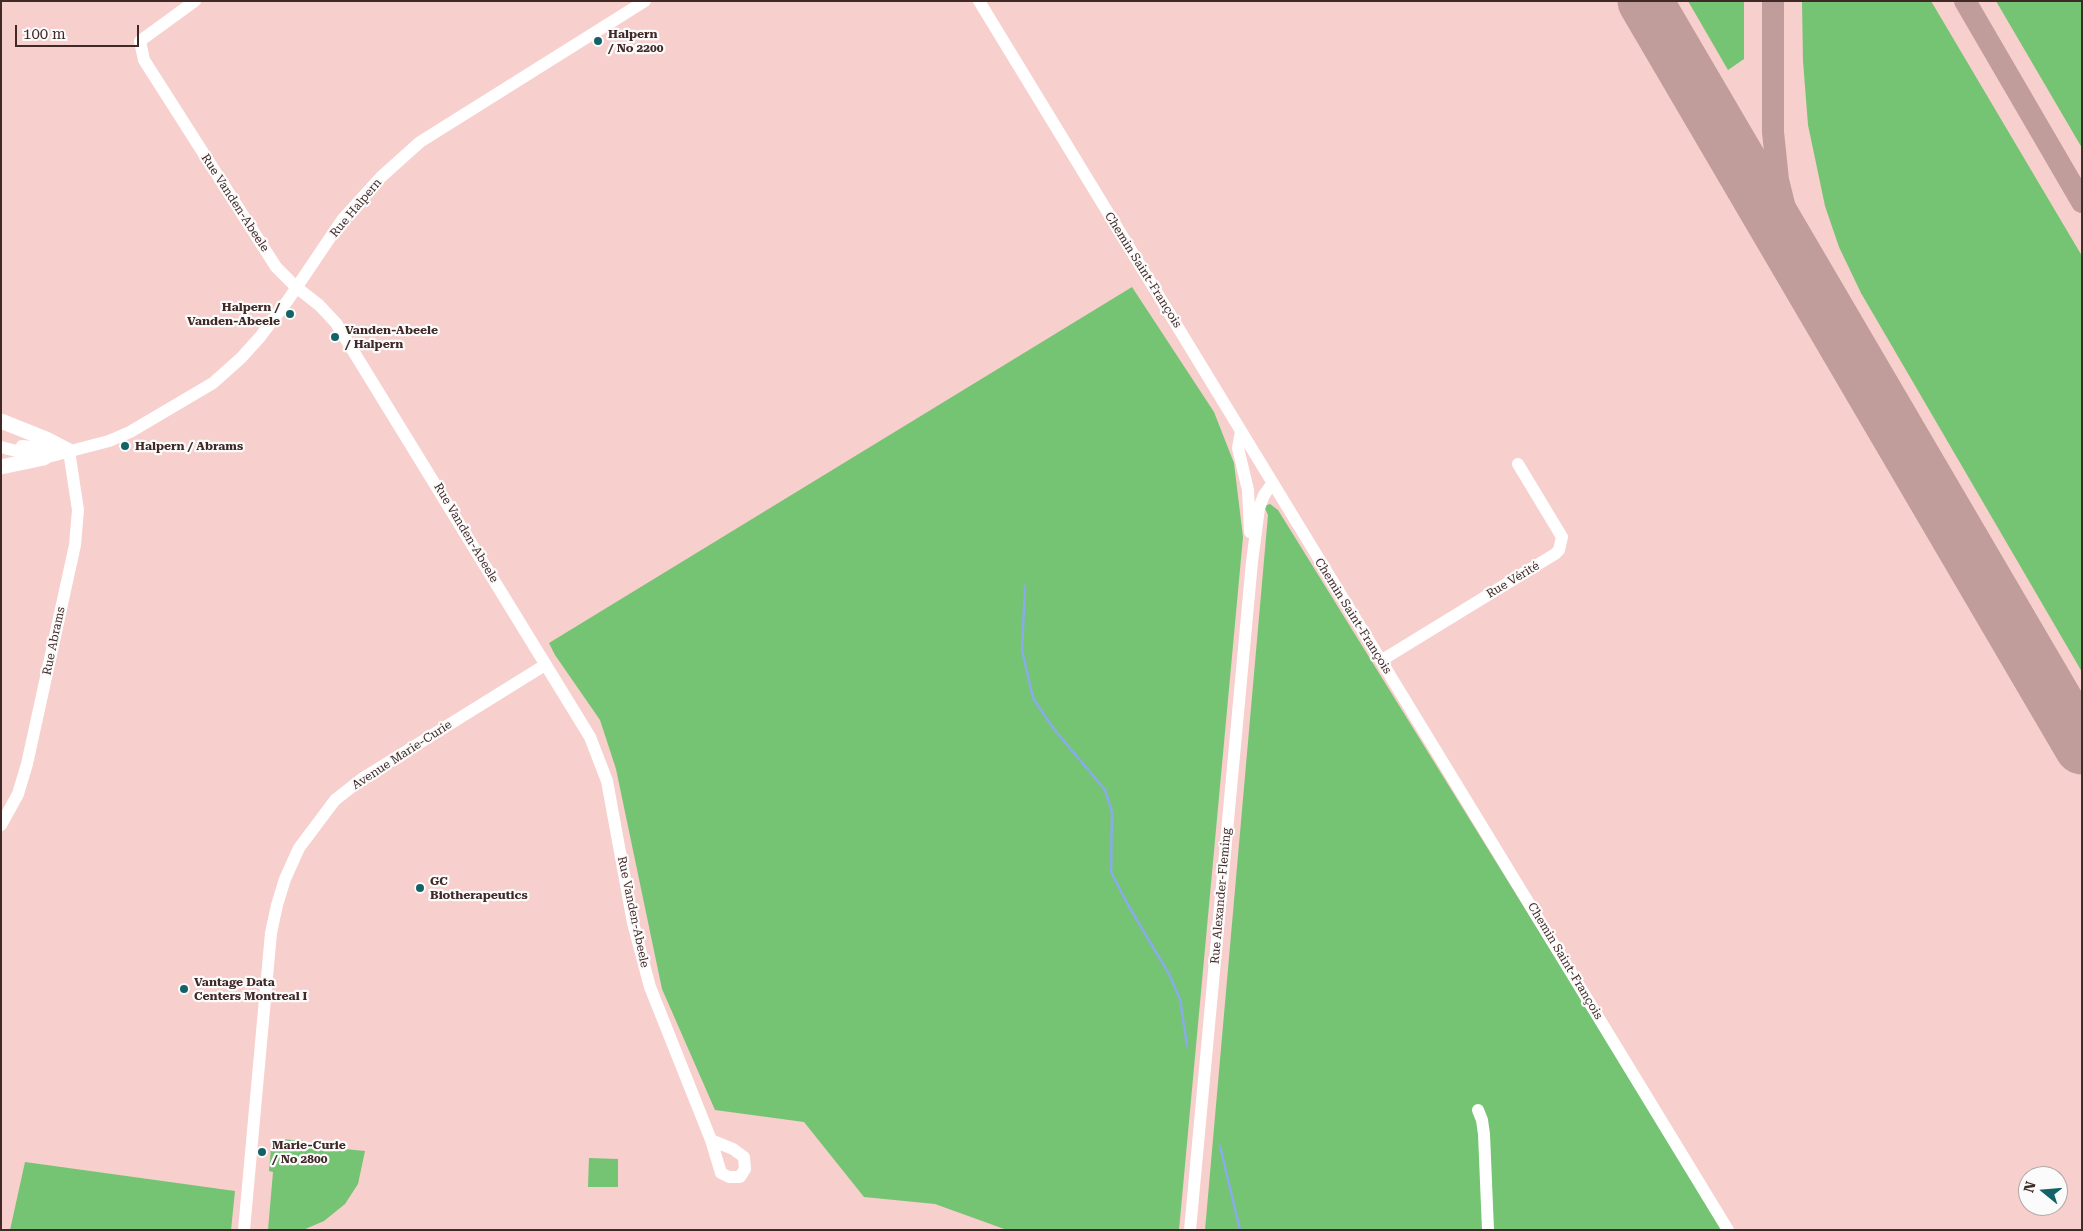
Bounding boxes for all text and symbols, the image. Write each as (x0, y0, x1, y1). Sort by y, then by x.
scale bar (18, 15, 141, 47)
text: 100 m (23, 25, 66, 43)
place label: Halpern / No 2200 (608, 27, 663, 55)
marker: Halpern / No 2200 (592, 35, 604, 47)
street label: Rue Vanden-Abeele (198, 151, 272, 255)
street label: Rue Halpern (327, 176, 385, 240)
street label: Chemin Saint-François (1101, 210, 1185, 330)
place label: Halpern / Vanden-Abeele (187, 300, 280, 328)
marker: Halpern / Vanden-Abeele (284, 308, 296, 320)
place label: Vanden-Abeele / Halpern (345, 323, 438, 351)
marker: Vanden-Abeele / Halpern (329, 331, 341, 343)
place label: Halpern / Abrams (135, 439, 243, 453)
marker: Halpern / Abrams (119, 440, 131, 452)
street label: Rue Vanden-Abeele (431, 481, 501, 585)
street label: Chemin Saint-François (1311, 556, 1395, 676)
street label: Rue Vérité (1484, 559, 1542, 601)
street label: Rue Abrams (40, 606, 68, 676)
street label: Avenue Marie-Curie (349, 717, 455, 793)
street label: Rue Alexander-Fleming (1208, 827, 1234, 965)
street label: Rue Vanden-Abeele (614, 855, 652, 969)
place label: GC Biotherapeutics (430, 874, 528, 902)
marker: GC Biotherapeutics (414, 882, 426, 894)
street label: Chemin Saint-François (1524, 900, 1606, 1022)
place label: Vantage Data Centers Montreal I (194, 975, 307, 1003)
marker: Vantage Data Centers Montreal I (178, 983, 190, 995)
place label: Marie-Curie / No 2800 (272, 1138, 346, 1166)
marker: Marie-Curie / No 2800 (256, 1146, 268, 1158)
north arrow (2018, 1166, 2068, 1216)
text: N (2020, 1179, 2039, 1194)

